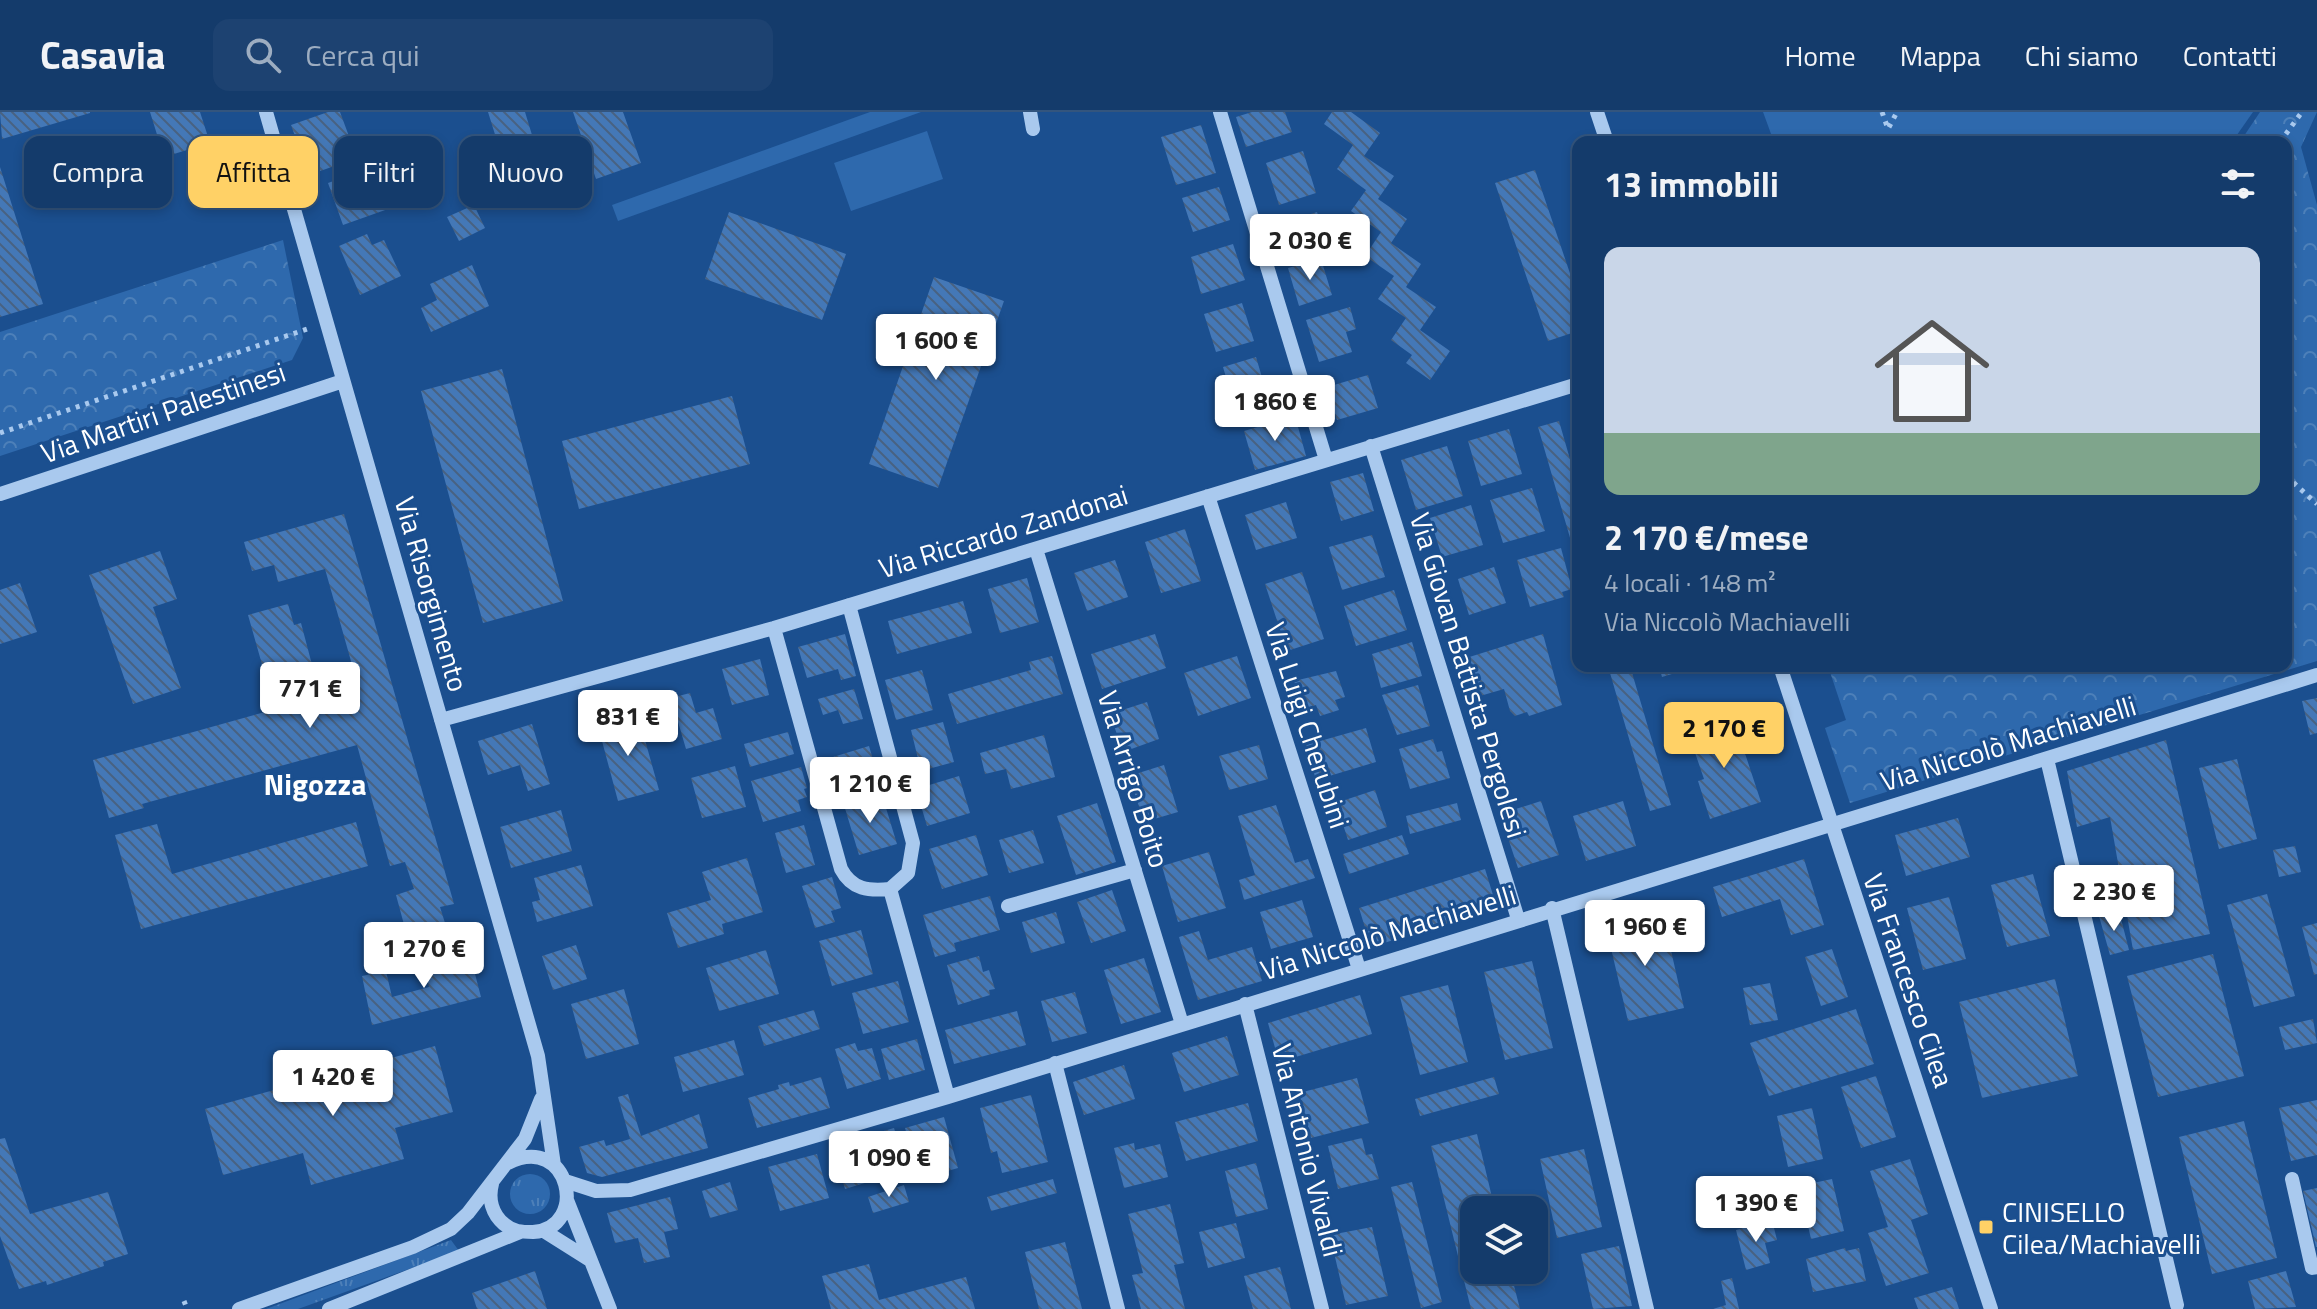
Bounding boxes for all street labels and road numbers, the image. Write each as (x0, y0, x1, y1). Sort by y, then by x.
street label: Via Martiri Palestinesi (35, 350, 291, 474)
street label: Via Riccardo Zandonai (873, 473, 1133, 589)
street label: Via Risorgimento (384, 491, 480, 697)
street label: Via Giovan Battista Pergolesi (1399, 507, 1539, 843)
street label: Via Luigi Cherubini (1254, 616, 1362, 834)
street label: Via Niccolò Machiavelli (1875, 684, 2141, 802)
street label: Via Arrigo Boito (1087, 685, 1181, 873)
street label: Via Francesco Cilea (1852, 867, 1966, 1093)
street label: Via Niccolò Machiavelli (1255, 873, 1521, 991)
street label: Via Antonio Vivaldi (1261, 1039, 1355, 1261)

